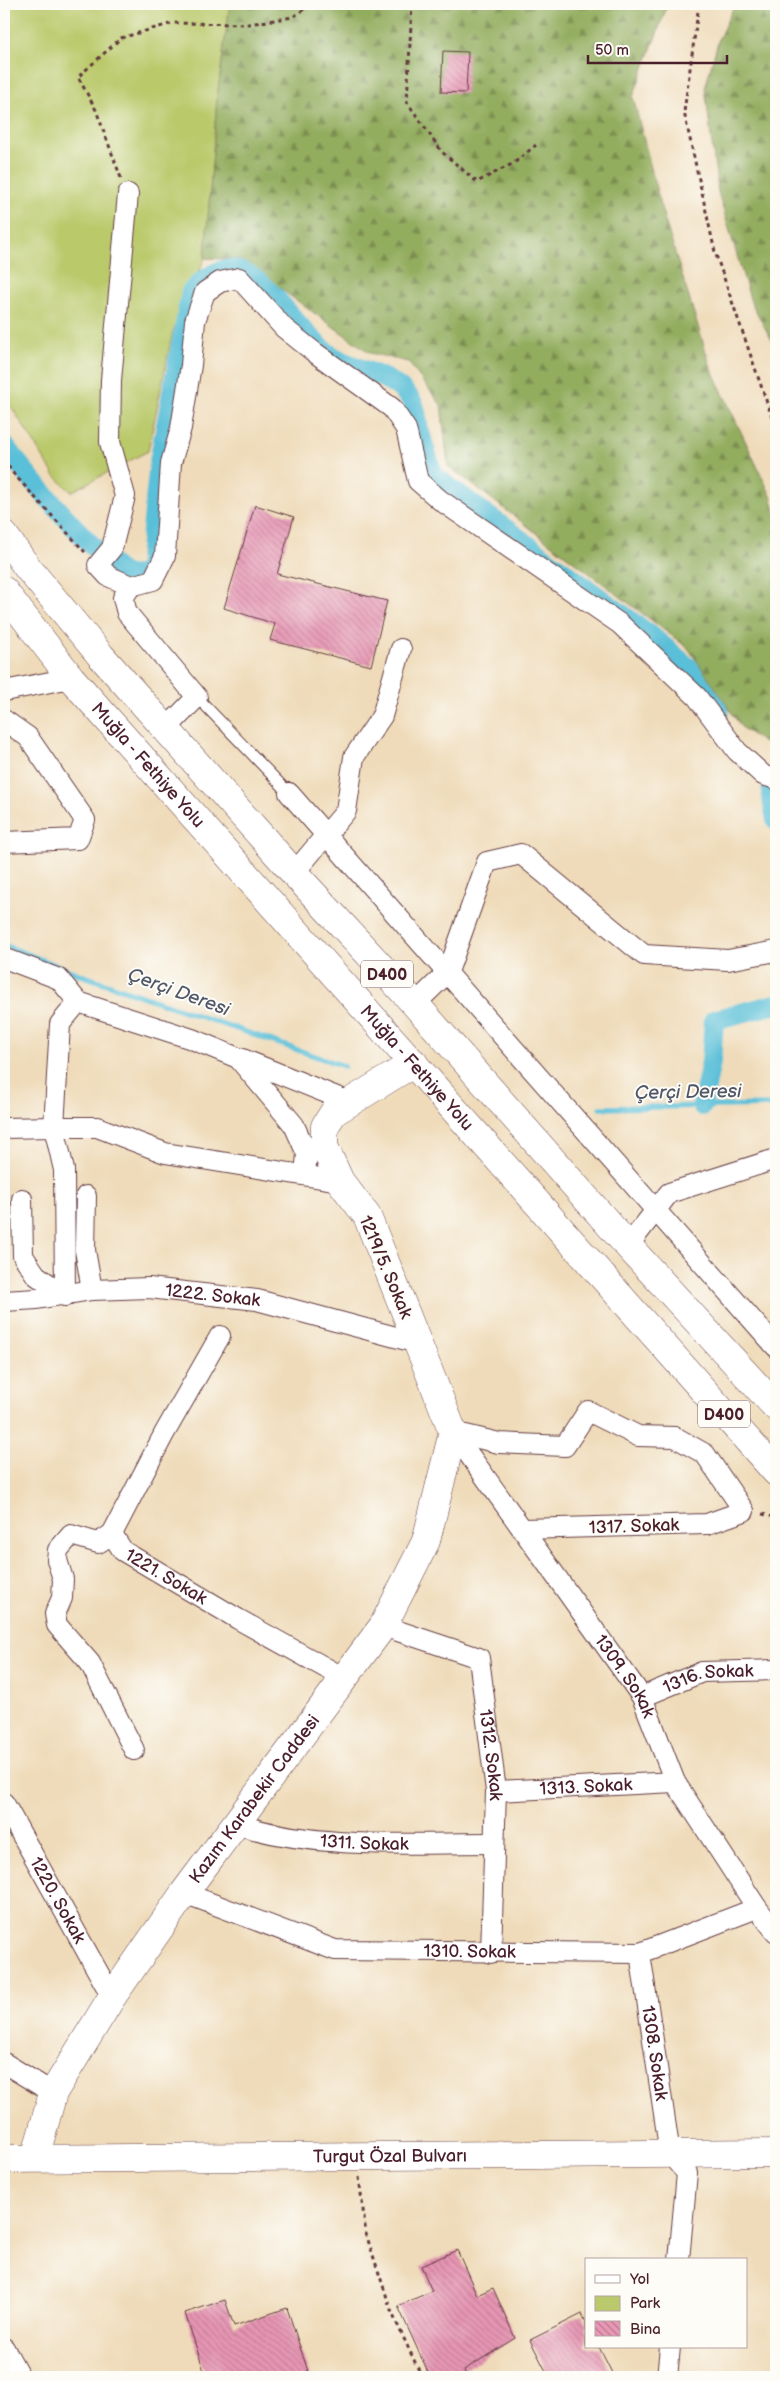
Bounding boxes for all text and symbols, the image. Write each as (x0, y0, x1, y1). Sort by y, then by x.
scale bar (588, 32, 726, 64)
text: 50 m (595, 41, 629, 60)
street label: Muğla - Fethiye Yolu (87, 698, 209, 832)
road number: D400 (361, 961, 413, 988)
water label: Çerçi Deresi (124, 963, 233, 1022)
street label: Muğla - Fethiye Yolu (356, 1001, 478, 1135)
water label: Çerçi Deresi (635, 1080, 742, 1105)
street label: 1219/5. Sokak (354, 1213, 417, 1322)
street label: 1222. Sokak (164, 1280, 262, 1311)
road number: D400 (698, 1400, 750, 1428)
street label: 1317. Sokak (588, 1514, 680, 1539)
street label: 1221. Sokak (121, 1545, 211, 1609)
street label: 1309. Sokak (590, 1631, 659, 1721)
street label: 1316. Sokak (660, 1661, 754, 1698)
street label: 1312. Sokak (475, 1708, 506, 1801)
street label: Kazım Karabekir Caddesi (185, 1711, 324, 1888)
street label: 1313. Sokak (539, 1774, 633, 1800)
street label: 1311. Sokak (319, 1830, 409, 1855)
street label: 1220. Sokak (25, 1853, 90, 1947)
street label: 1310. Sokak (423, 1941, 516, 1963)
street label: 1308. Sokak (637, 2004, 672, 2102)
street label: Turgut Özal Bulvarı (313, 2145, 467, 2168)
legend (585, 2258, 748, 2348)
text: Yol (629, 2270, 649, 2289)
text: Park (630, 2294, 661, 2313)
text: Bina (630, 2320, 661, 2339)

